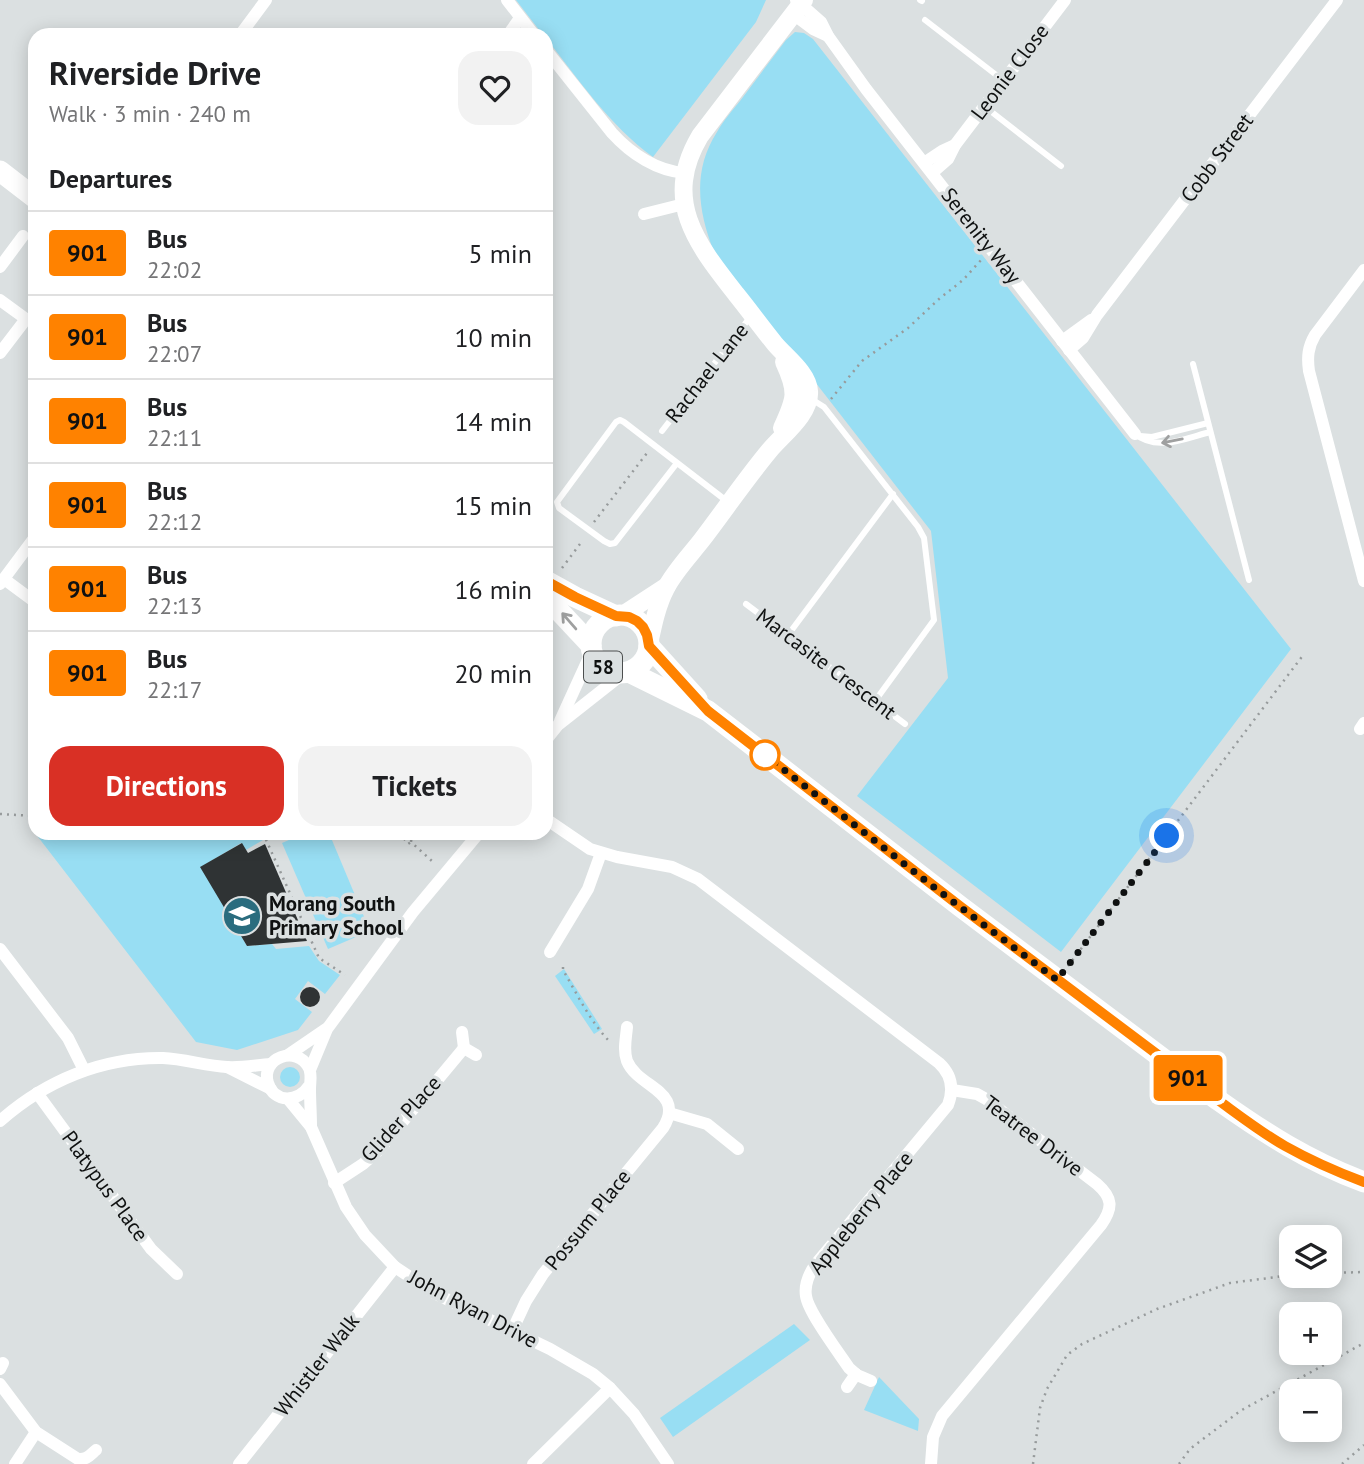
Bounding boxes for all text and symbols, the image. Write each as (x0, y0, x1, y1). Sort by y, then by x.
street label: Leonie Close (965, 18, 1055, 125)
text: Riverside Drive (49, 51, 261, 94)
button: heart (458, 51, 532, 125)
text: Walk · 3 min · 240 m (49, 99, 251, 128)
street label: Cobb Street (1174, 108, 1259, 208)
text: Departures (49, 162, 172, 195)
street label: Serenity Way (935, 182, 1028, 289)
text: Bus (147, 222, 187, 255)
text: 901 (67, 237, 108, 268)
text: 5 min (469, 237, 532, 270)
text: 22:02 (147, 255, 202, 284)
text: Bus (147, 306, 187, 339)
street label: Rachael Lane (659, 317, 754, 428)
text: 901 (67, 321, 108, 352)
text: 10 min (454, 321, 532, 354)
text: 22:07 (147, 339, 202, 368)
text: Bus (147, 390, 187, 423)
text: 901 (67, 405, 108, 436)
text: 14 min (454, 405, 532, 438)
text: 22:11 (147, 423, 202, 452)
one-way arrow (1161, 435, 1184, 449)
text: Bus (147, 474, 187, 507)
text: 901 (67, 489, 108, 520)
text: 15 min (454, 489, 532, 522)
text: 22:12 (147, 507, 202, 536)
text: Bus (147, 558, 187, 591)
text: 901 (67, 573, 108, 604)
text: 16 min (454, 573, 532, 606)
text: 22:13 (147, 591, 202, 620)
street label: Marcasite Crescent (751, 602, 902, 725)
one-way arrow (561, 612, 577, 630)
text: Bus (147, 642, 187, 675)
road number: 58 (584, 652, 622, 682)
text: 901 (67, 657, 108, 688)
text: 20 min (454, 657, 532, 690)
text: 22:17 (147, 675, 202, 704)
unlabelled marker (750, 740, 780, 770)
button: Directions (49, 746, 284, 826)
button: Tickets (298, 746, 532, 826)
your location (1149, 818, 1184, 853)
place label: Morang South Primary School (269, 890, 404, 941)
school or university icon: Morang South Primary School (221, 895, 263, 937)
line badge: 901 (1148, 1055, 1228, 1101)
text: 901 (1168, 1062, 1208, 1093)
street label: Glider Place (355, 1070, 447, 1168)
street label: Teatree Drive (978, 1089, 1089, 1182)
street label: Platypus Place (56, 1125, 155, 1246)
street label: Appleberry Place (803, 1146, 919, 1280)
street label: Possum Place (539, 1164, 636, 1276)
map controls (1279, 1225, 1342, 1442)
button: layers (1279, 1225, 1342, 1288)
street label: John Ryan Drive (403, 1263, 542, 1354)
button: + (1279, 1302, 1342, 1365)
street label: Whistler Walk (268, 1308, 365, 1421)
button: − (1279, 1379, 1342, 1442)

